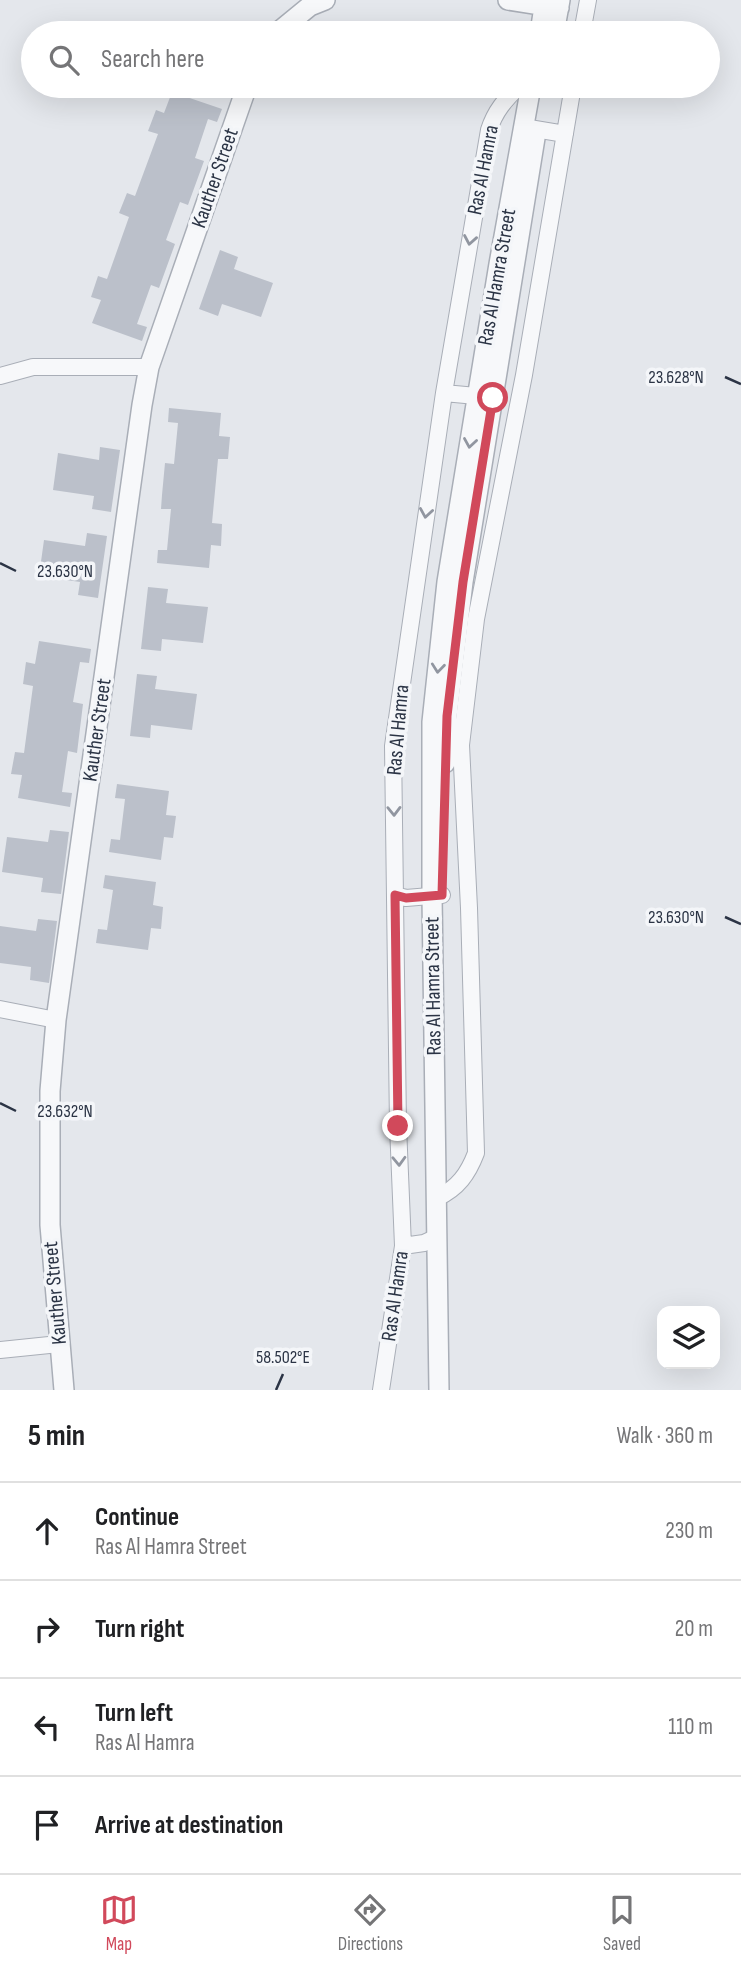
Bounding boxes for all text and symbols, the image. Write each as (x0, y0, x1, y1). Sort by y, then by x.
search box (21, 21, 720, 98)
icon: search (45, 41, 83, 79)
text: Search here (101, 44, 204, 75)
street label: Ras Al Hamra (462, 123, 504, 217)
street label: Kauther Street (186, 125, 244, 231)
street label: Ras Al Hamra Street (473, 207, 521, 347)
one-way arrow (463, 234, 478, 246)
text: 23.628°N (648, 367, 704, 388)
route start (477, 382, 508, 413)
one-way arrow (463, 437, 478, 449)
one-way arrow (418, 507, 433, 519)
text: 23.630°N (37, 561, 93, 582)
one-way arrow (431, 663, 446, 674)
street label: Kauther Street (77, 677, 117, 783)
street label: Ras Al Hamra (382, 684, 414, 776)
one-way arrow (386, 806, 401, 817)
text: 23.630°N (648, 907, 704, 928)
street label: Ras Al Hamra Street (419, 917, 447, 1055)
text: 23.632°N (37, 1101, 93, 1122)
route end (382, 1110, 413, 1141)
one-way arrow (392, 1156, 407, 1167)
street label: Kauther Street (38, 1240, 72, 1346)
street label: Ras Al Hamra (376, 1249, 414, 1343)
map controls (657, 1306, 720, 1369)
button: layers (657, 1306, 720, 1369)
text: 58.502°E (256, 1347, 310, 1368)
text: 5 min (28, 1418, 85, 1454)
text: Walk · 360 m (616, 1422, 713, 1450)
text: Continue (95, 1502, 179, 1533)
icon: ahead (28, 1512, 66, 1550)
text: 230 m (665, 1517, 713, 1545)
text: Ras Al Hamra Street (95, 1533, 247, 1561)
icon: right (28, 1610, 66, 1648)
text: Turn right (95, 1614, 184, 1645)
text: 20 m (675, 1615, 713, 1643)
text: Turn left (95, 1698, 173, 1729)
icon: left (28, 1708, 66, 1746)
text: 110 m (668, 1713, 713, 1741)
text: Ras Al Hamra (95, 1729, 195, 1757)
icon: arrive (28, 1806, 66, 1844)
text: Arrive at destination (95, 1810, 283, 1841)
tab: Map (100, 1891, 138, 1956)
tab: Directions (338, 1891, 403, 1956)
tab: Saved (603, 1891, 641, 1956)

